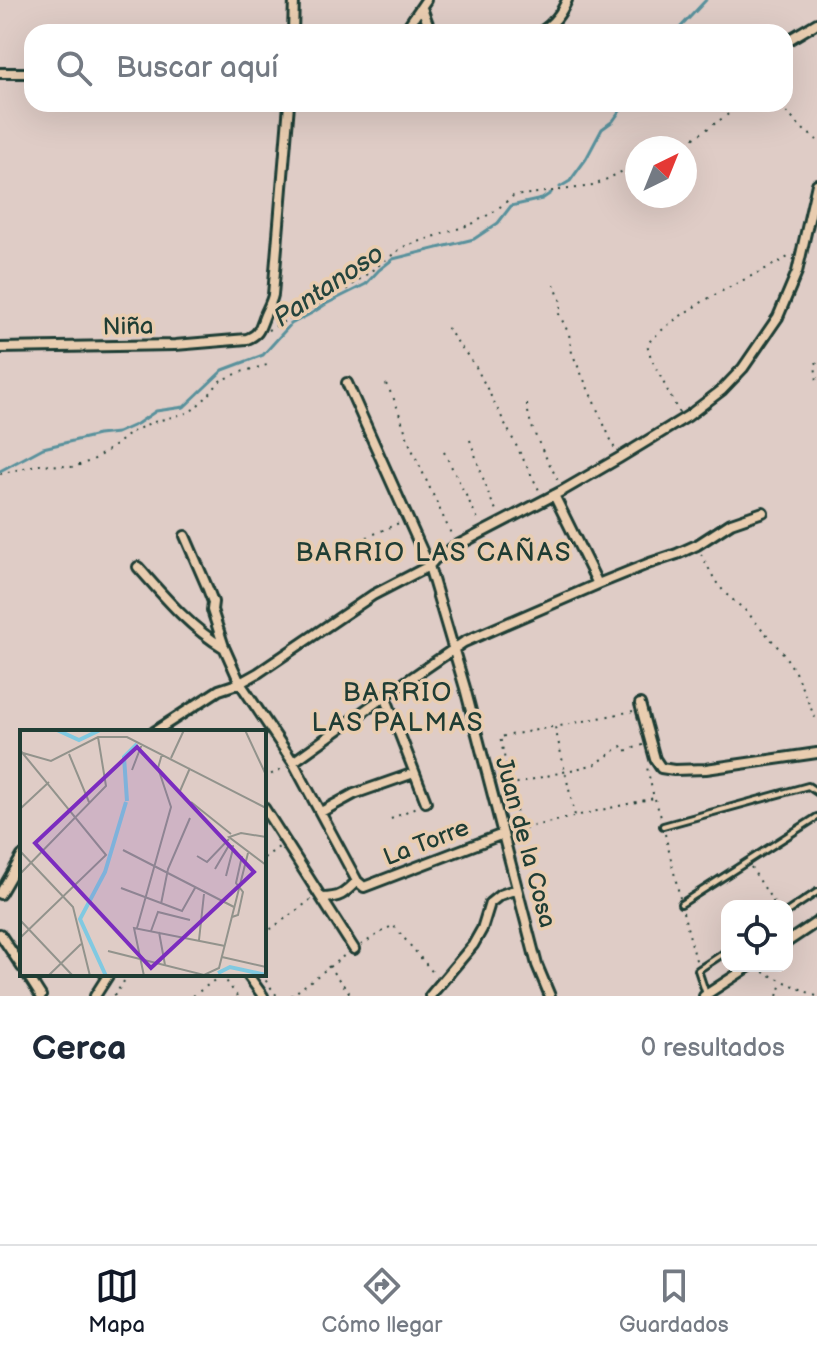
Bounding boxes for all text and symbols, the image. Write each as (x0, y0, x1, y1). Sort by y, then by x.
search box (24, 24, 793, 112)
icon: search (52, 46, 96, 90)
text: Buscar aquí (116, 50, 278, 86)
north arrow (625, 136, 697, 208)
water label: Pantanoso (268, 238, 390, 334)
street label: Niña (102, 312, 154, 341)
district label: BARRIO LAS CAÑAS (295, 537, 573, 569)
district label: BARRIO LAS PALMAS (311, 678, 485, 739)
inset map (20, 730, 266, 976)
street label: Juan de la Cosa (489, 754, 562, 931)
street label: La Torre (379, 813, 473, 872)
map controls (721, 900, 793, 972)
button: locate (721, 900, 793, 972)
text: Cerca (32, 1028, 127, 1069)
text: 0 resultados (641, 1033, 785, 1064)
tab: Mapa (88, 1264, 145, 1339)
tab: Cómo llegar (322, 1264, 442, 1339)
tab: Guardados (619, 1264, 729, 1339)

